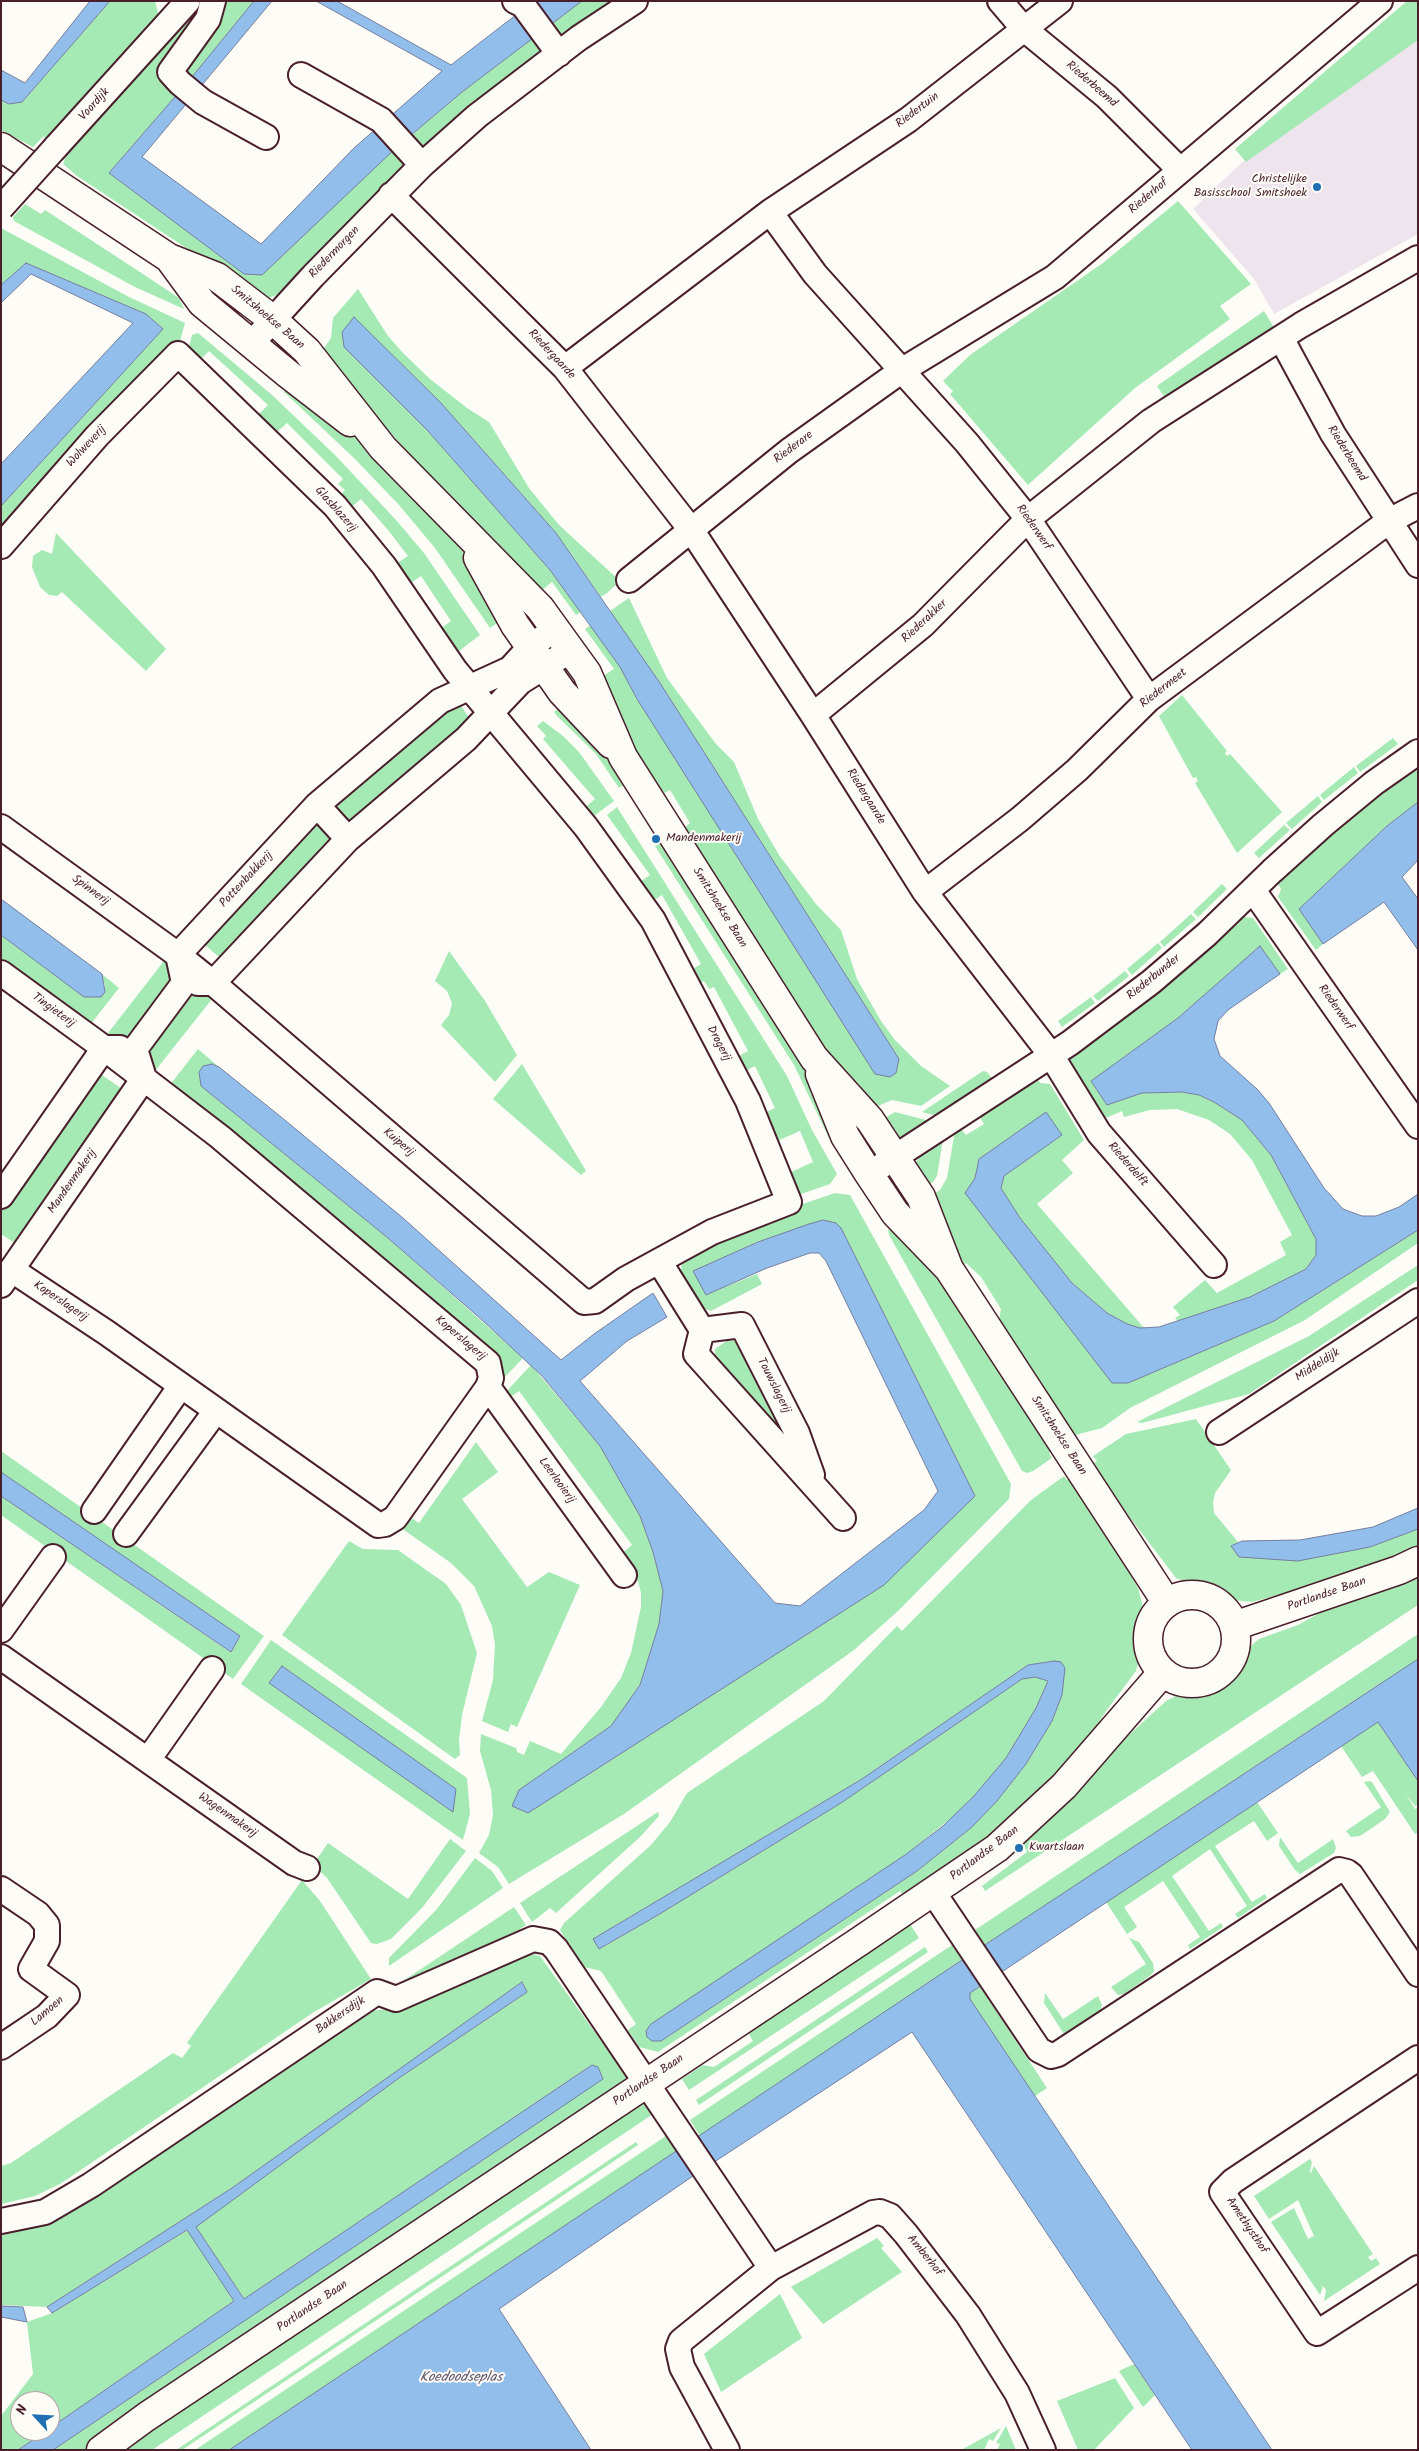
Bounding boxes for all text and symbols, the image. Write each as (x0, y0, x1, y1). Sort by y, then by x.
street label: Riederbeemd (1062, 59, 1120, 111)
street label: Voordijk (77, 86, 113, 124)
street label: Riedertuin (894, 90, 942, 132)
place label: Christelijke Basisschool Smitshoek (1194, 173, 1307, 201)
street label: Riederhof (1126, 176, 1172, 218)
marker: Christelijke Basisschool Smitshoek (1311, 181, 1323, 193)
street label: Riedermorgen (307, 224, 363, 282)
street label: Smitshoekse Baan (227, 283, 307, 353)
street label: Riedergaarde (524, 327, 578, 383)
street label: Wolweverij (64, 423, 110, 471)
street label: Riederbeemd (1323, 423, 1369, 485)
street label: Riederare (771, 429, 817, 467)
street label: Glasblazerij (311, 484, 359, 536)
street label: Riederwerf (1012, 502, 1054, 554)
street label: Riederakker (899, 597, 951, 647)
street label: Riedermeet (1138, 666, 1190, 712)
street label: Riedergaarde (842, 766, 888, 828)
place label: Mandenmakerij (666, 832, 741, 846)
marker: Mandenmakerij (650, 833, 662, 845)
street label: Pottenbakkerij (217, 849, 277, 911)
street label: Smitshoekse Baan (689, 865, 749, 951)
street label: Spinnerij (68, 873, 112, 909)
street label: Riederbunder (1124, 952, 1184, 1004)
street label: Riederwerf (1314, 982, 1356, 1034)
street label: Tingieterij (29, 991, 77, 1031)
street label: Drogerij (703, 1024, 733, 1064)
street label: Kuiperij (379, 1126, 417, 1160)
street label: Riederdelft (1104, 1140, 1150, 1190)
street label: Mandenmakerij (45, 1147, 101, 1217)
street label: Koperslagerij (30, 1279, 90, 1325)
street label: Koperslagerij (432, 1313, 488, 1365)
street label: Middeldijk (1293, 1346, 1343, 1386)
street label: Touwslagerij (753, 1356, 793, 1416)
street label: Smitshoekse Baan (1027, 1393, 1089, 1479)
street label: Leerlooierij (535, 1455, 577, 1507)
street label: Portlandse Baan (1286, 1575, 1368, 1615)
street label: Wagenmakerij (195, 1790, 259, 1842)
street label: Portlandse Baan (948, 1824, 1022, 1884)
place label: Kwartslaan (1029, 1841, 1084, 1855)
marker: Kwartslaan (1013, 1842, 1025, 1854)
street label: Lamoen (28, 1994, 68, 2030)
street label: Bakkersdijk (314, 1994, 368, 2038)
street label: Portlandse Baan (611, 2052, 687, 2110)
street label: Amethysthof (1222, 2195, 1270, 2257)
street label: Amberhof (903, 2232, 945, 2280)
street label: Portlandse Baan (275, 2278, 351, 2336)
water label: Koedoodseplas (420, 2371, 502, 2387)
north arrow (10, 2391, 60, 2441)
text: N (10, 2401, 34, 2419)

